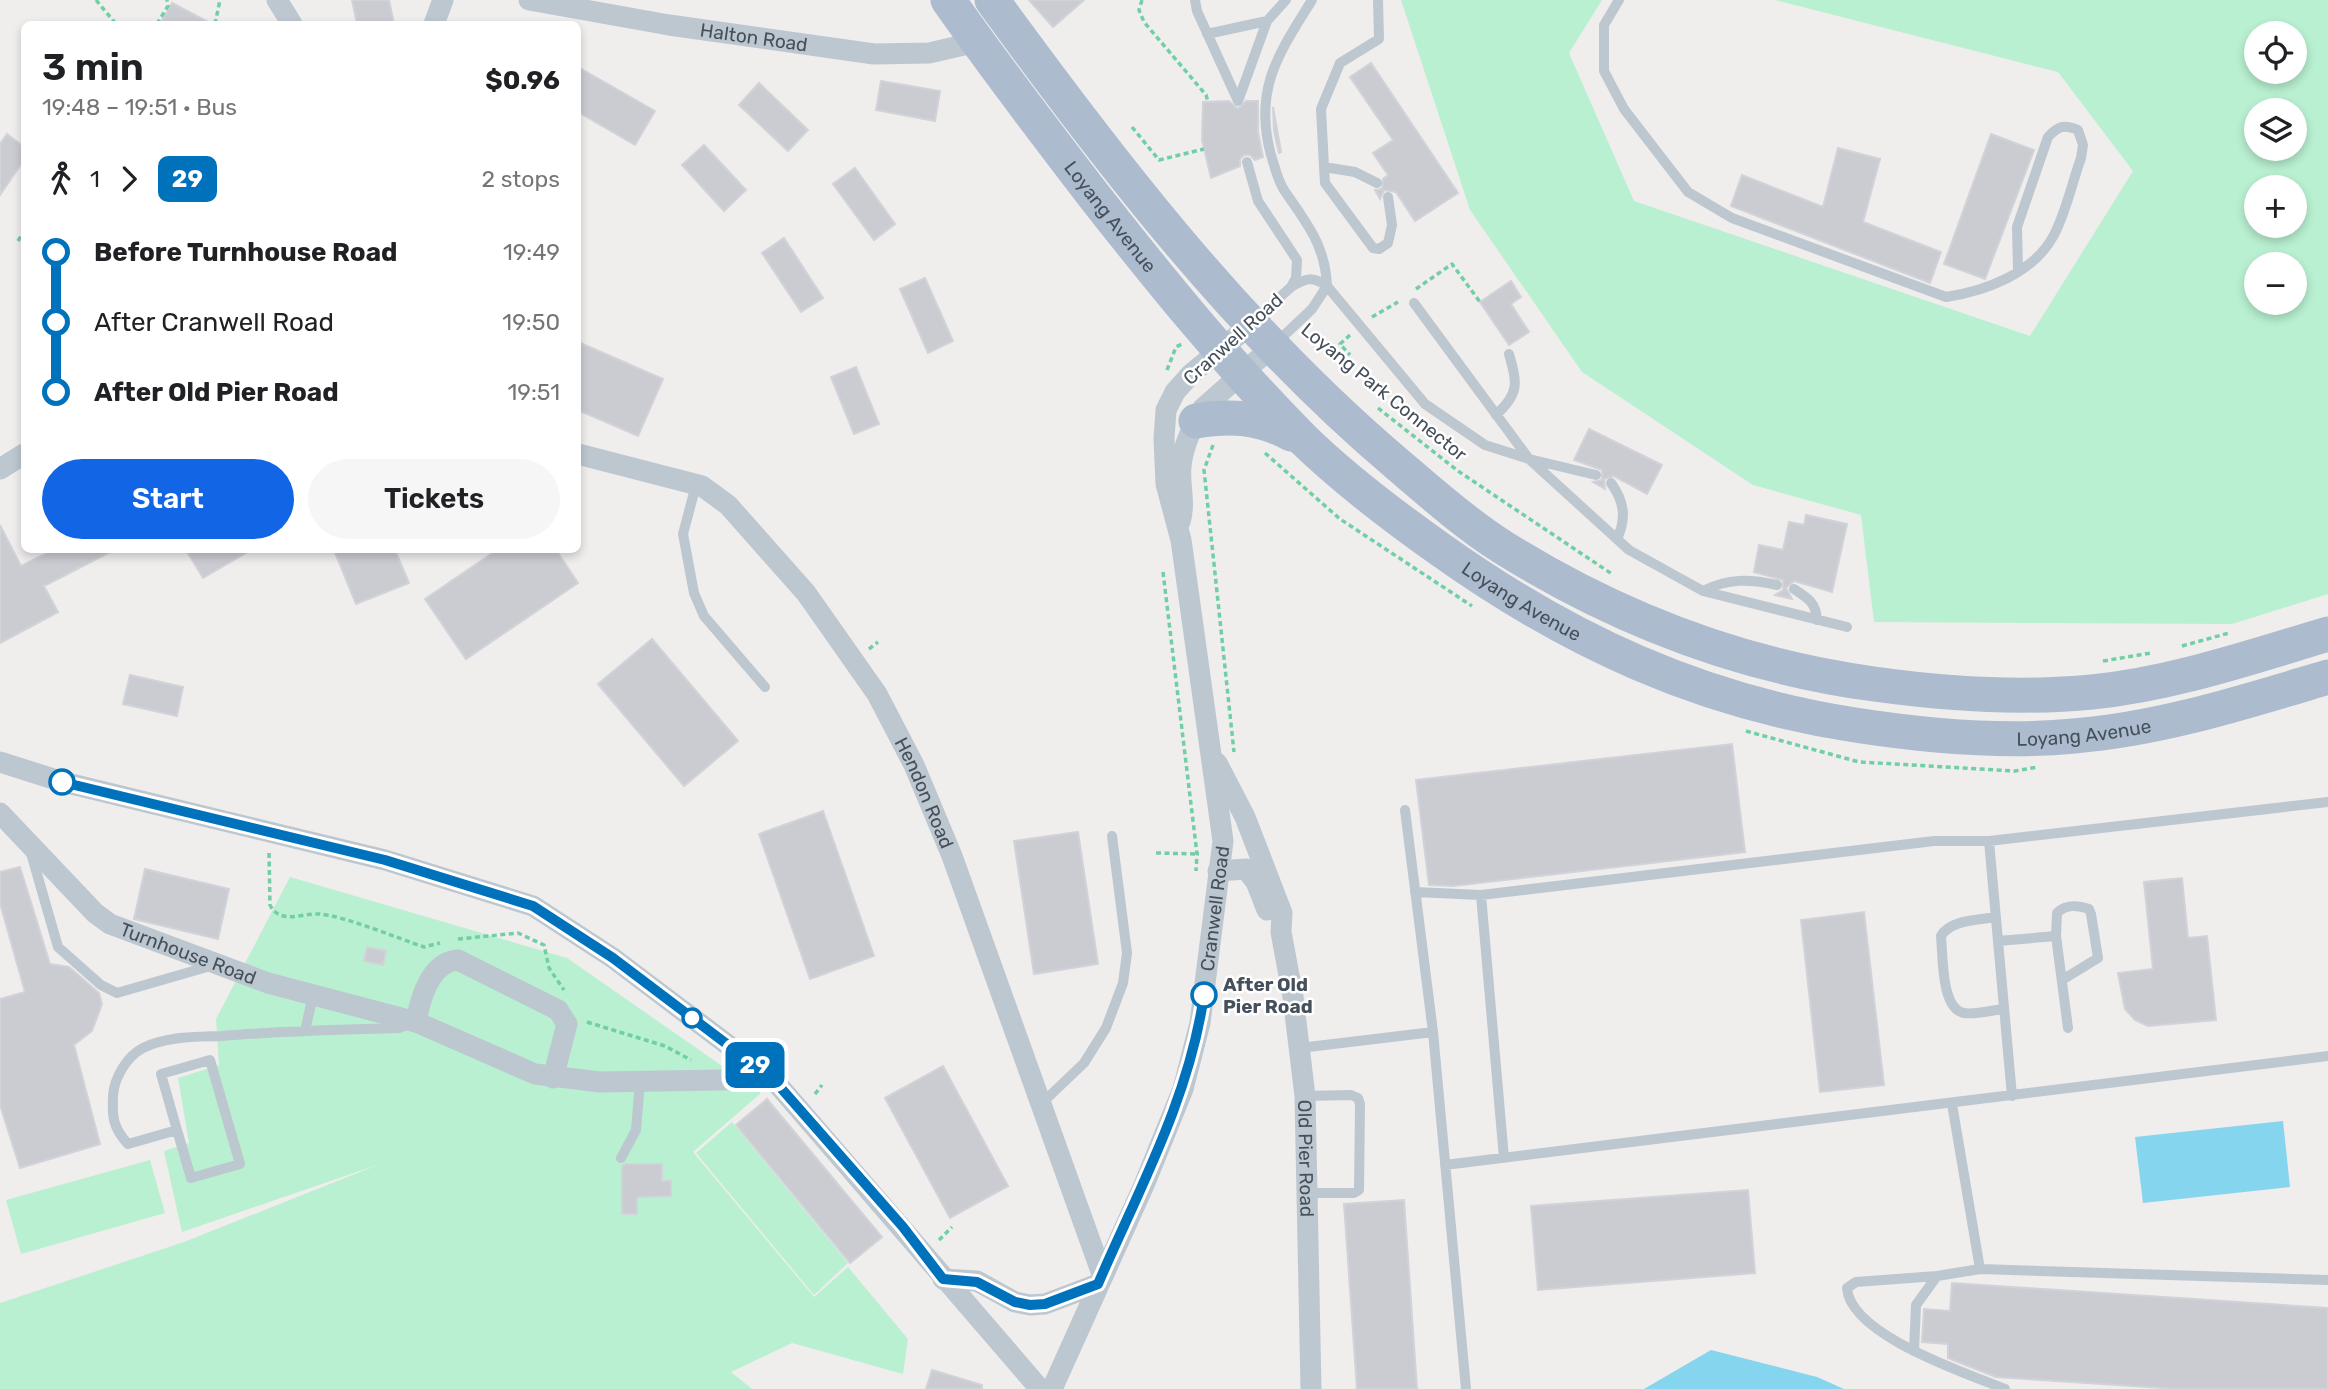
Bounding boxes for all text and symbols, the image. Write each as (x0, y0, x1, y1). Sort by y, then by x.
street label: Halton Road (699, 18, 809, 56)
map controls (2244, 21, 2307, 315)
button: locate (2244, 21, 2307, 84)
text: 3 min (42, 44, 144, 90)
text: $0.96 (485, 65, 560, 96)
text: 19:48 – 19:51 · Bus (42, 93, 237, 121)
button: layers (2244, 98, 2307, 161)
street label: Loyang Avenue (1060, 156, 1162, 277)
icon: walk (42, 160, 80, 198)
icon: forward (110, 160, 148, 198)
text: 1 (90, 165, 100, 193)
text: 29 (172, 165, 203, 193)
text: 2 stops (482, 165, 560, 193)
button: + (2244, 175, 2307, 238)
text: Before Turnhouse Road (94, 237, 397, 268)
text: 19:49 (503, 238, 560, 266)
button: − (2244, 252, 2307, 315)
street label: Cranwell Road (1178, 288, 1288, 390)
text: After Cranwell Road (94, 307, 334, 338)
text: 19:50 (502, 308, 560, 336)
street label: Loyang Park Connector (1297, 318, 1472, 466)
text: After Old Pier Road (94, 377, 339, 408)
text: 19:51 (507, 378, 560, 406)
button: Start (42, 459, 294, 539)
button: Tickets (308, 459, 560, 539)
street label: Loyang Avenue (1458, 557, 1585, 646)
street label: Loyang Avenue (2016, 714, 2153, 750)
street label: Hendon Road (890, 733, 959, 852)
unlabelled marker (49, 769, 75, 795)
street label: Cranwell Road (1195, 844, 1234, 973)
street label: Turnhouse Road (117, 917, 260, 989)
place label: After Old Pier Road (1223, 973, 1313, 1018)
marker: After Old Pier Road (1191, 982, 1217, 1008)
unlabelled marker (682, 1008, 702, 1028)
line badge: 29 (724, 1042, 786, 1088)
text: 29 (740, 1051, 770, 1079)
street label: Old Pier Road (1294, 1099, 1319, 1217)

